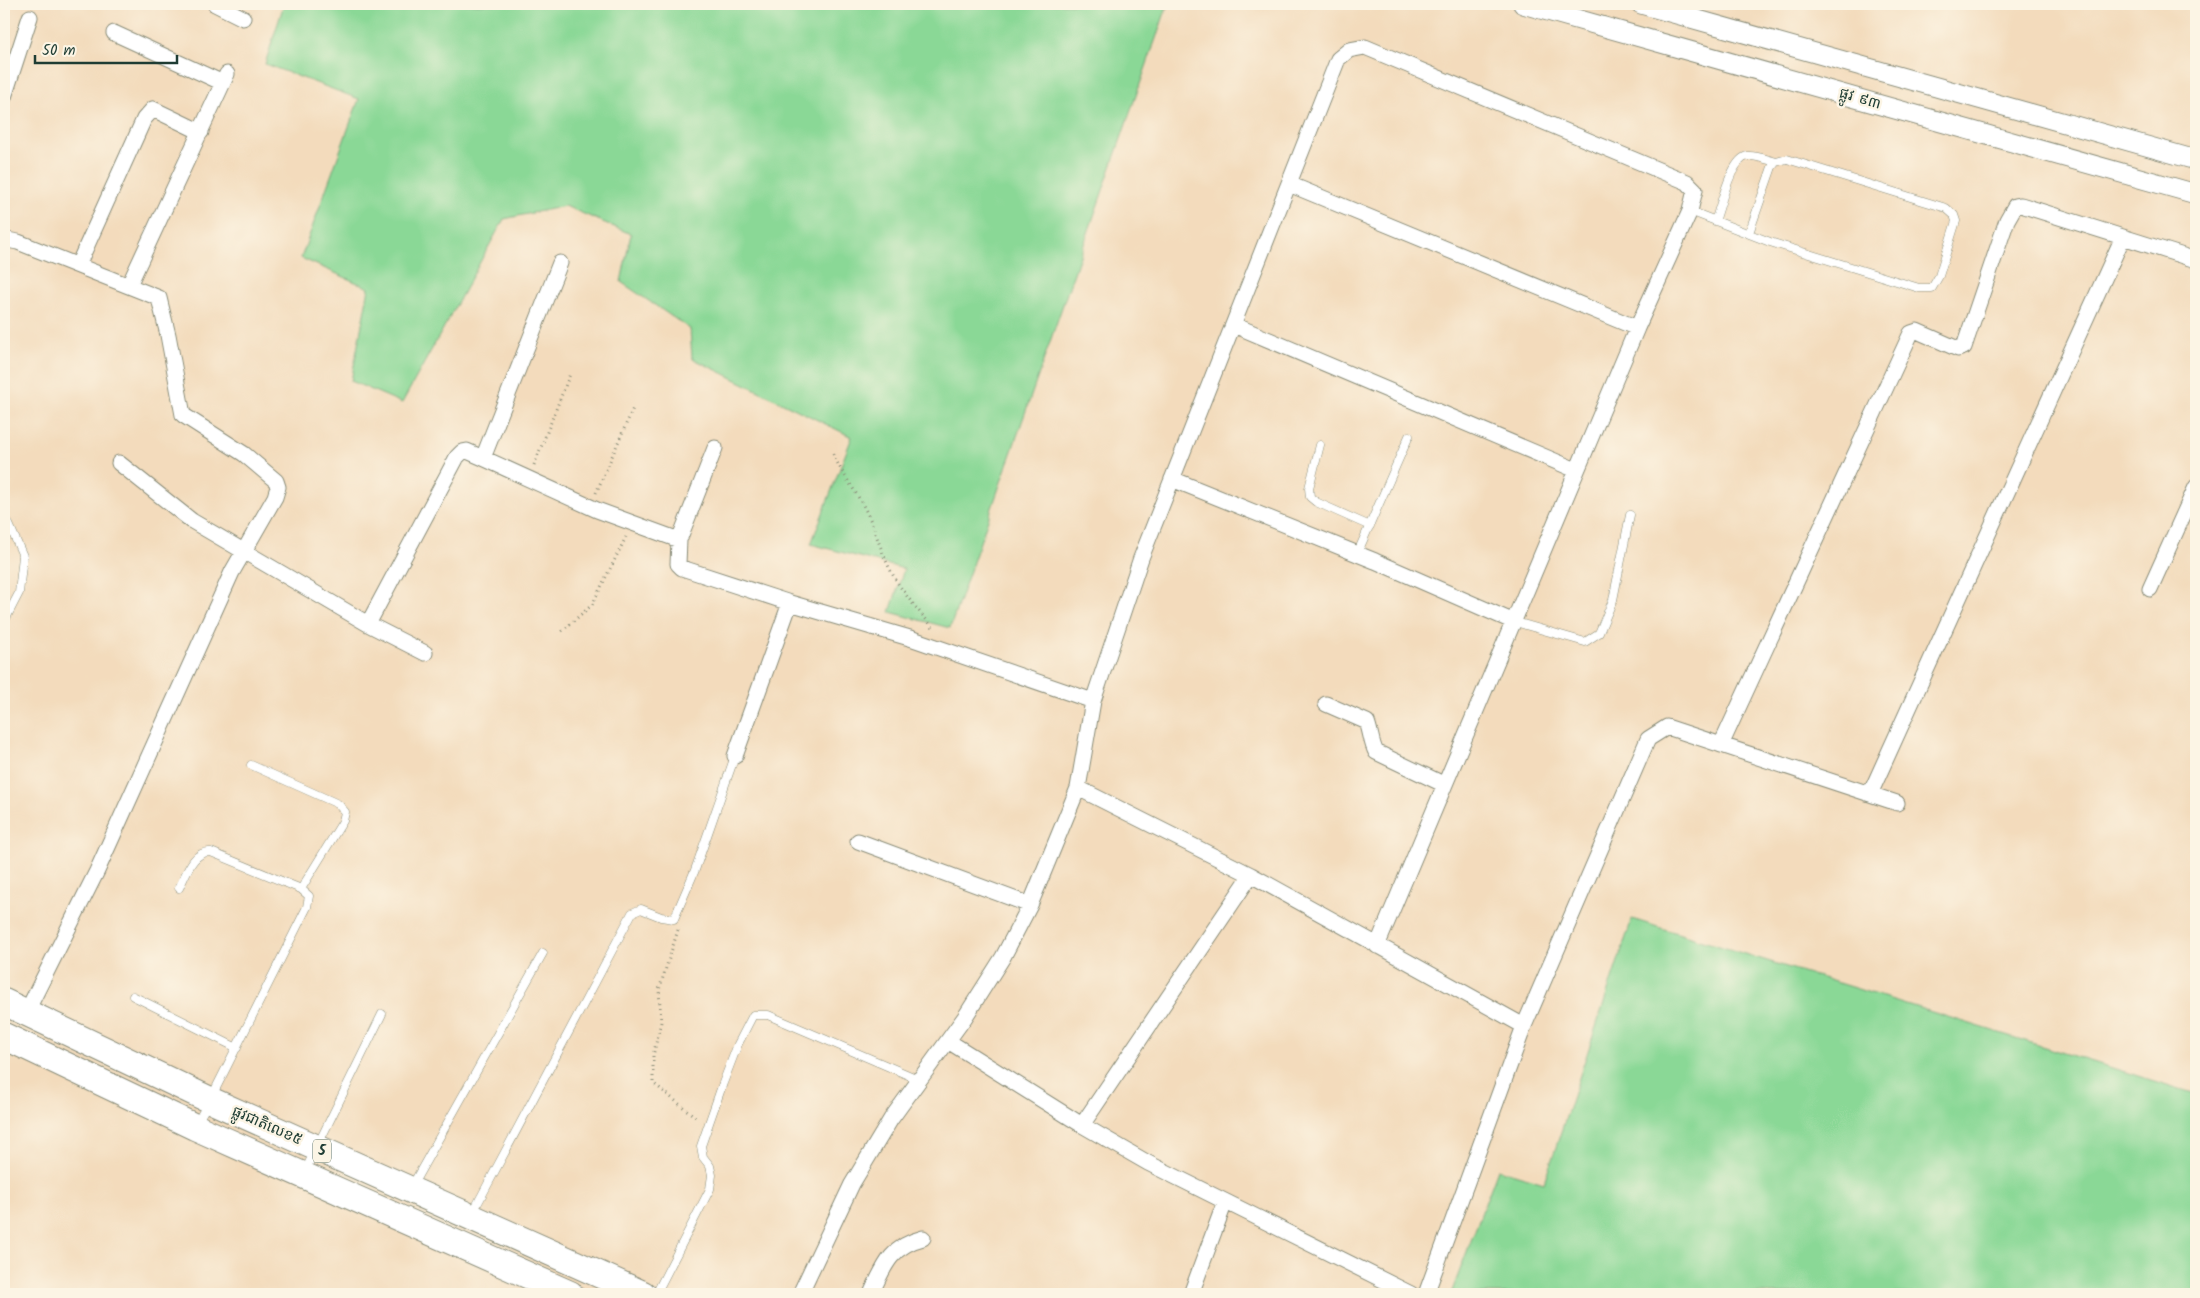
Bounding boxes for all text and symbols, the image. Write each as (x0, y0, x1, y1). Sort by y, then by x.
scale bar (35, 32, 178, 64)
text: 50 m (42, 39, 76, 63)
street label: ផ្លូវ ៩៣ (1836, 82, 1884, 117)
street label: ផ្លូវជាតិលេខ៥ (228, 1100, 306, 1153)
road number: 5 (313, 1140, 331, 1162)

